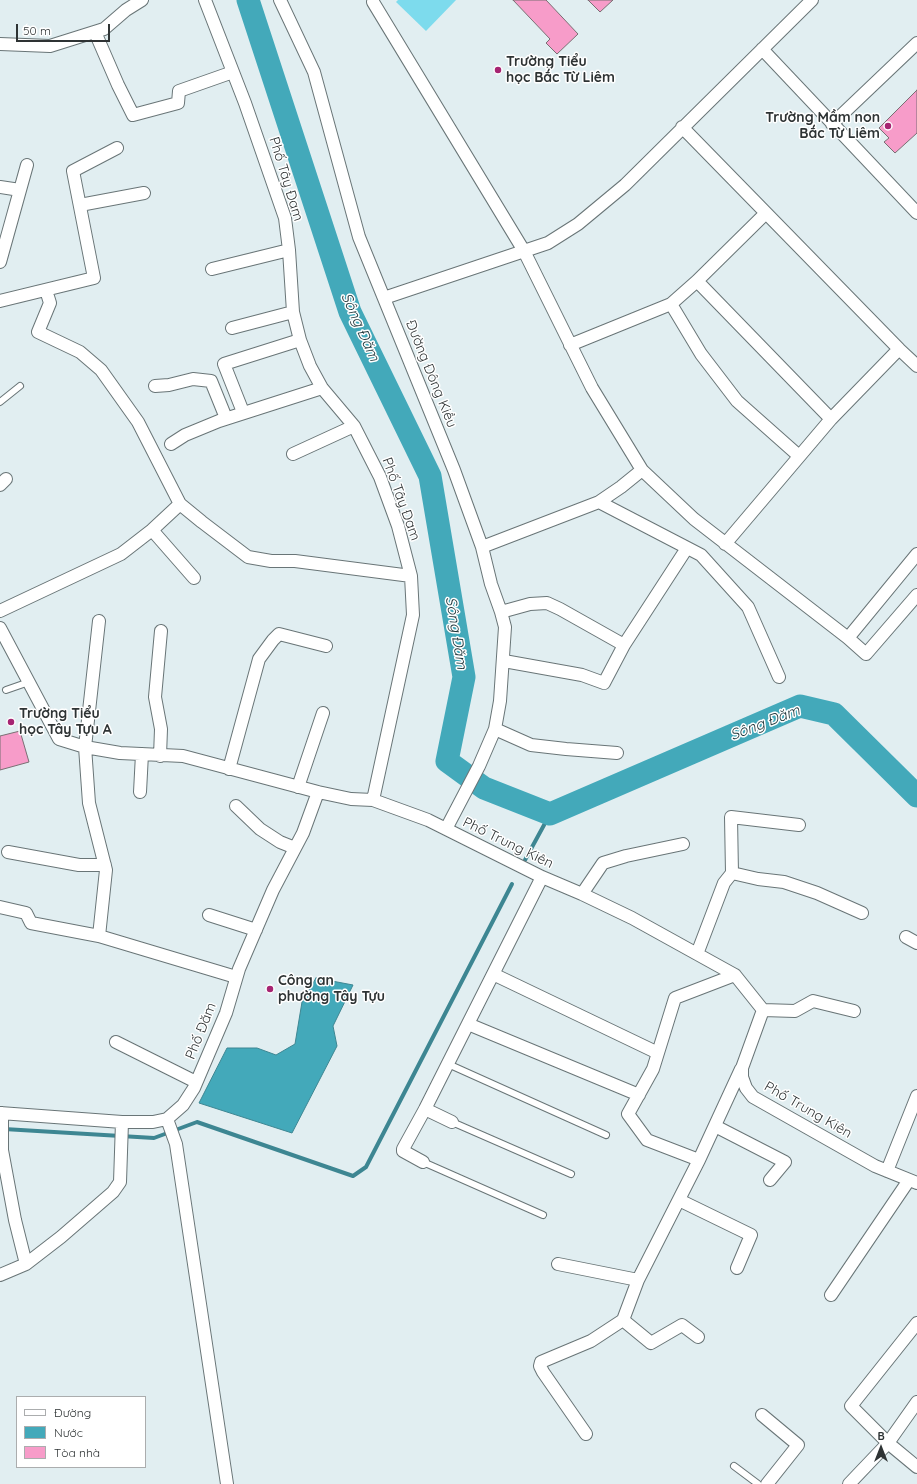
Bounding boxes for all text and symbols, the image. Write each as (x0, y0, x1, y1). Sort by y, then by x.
scale bar (18, 16, 112, 42)
text: 50 m (23, 23, 51, 38)
place label: Trường Tiểu học Bắc Từ Liêm (506, 54, 615, 86)
marker: Trường Tiểu học Bắc Từ Liêm (493, 65, 503, 75)
place label: Trường Mầm non Bắc Từ Liêm (765, 110, 880, 142)
marker: Trường Mầm non Bắc Từ Liêm (883, 121, 893, 131)
street label: Phố Tây Đam (265, 135, 307, 223)
water label: Sông Đăm (337, 290, 383, 364)
street label: Đường Đông Kiều (402, 318, 460, 430)
street label: Phố Tây Đam (378, 455, 424, 543)
water label: Sông Đăm (441, 595, 471, 671)
water label: Sông Đăm (728, 701, 802, 745)
place label: Trường Tiểu học Tây Tựu A (19, 706, 112, 738)
marker: Trường Tiểu học Tây Tựu A (6, 717, 16, 727)
street label: Phố Trung Kiên (460, 814, 556, 872)
place label: Công an phường Tây Tựu (278, 973, 385, 1006)
marker: Công an phường Tây Tựu (265, 984, 275, 994)
street label: Phố Đăm (182, 1000, 220, 1062)
street label: Phố Trung Kiên (761, 1078, 855, 1142)
legend (16, 1396, 146, 1468)
text: Đường (54, 1405, 91, 1420)
text: Nước (54, 1425, 83, 1440)
north arrow (861, 1428, 901, 1468)
text: B (877, 1429, 885, 1443)
text: Tòa nhà (54, 1445, 100, 1460)

